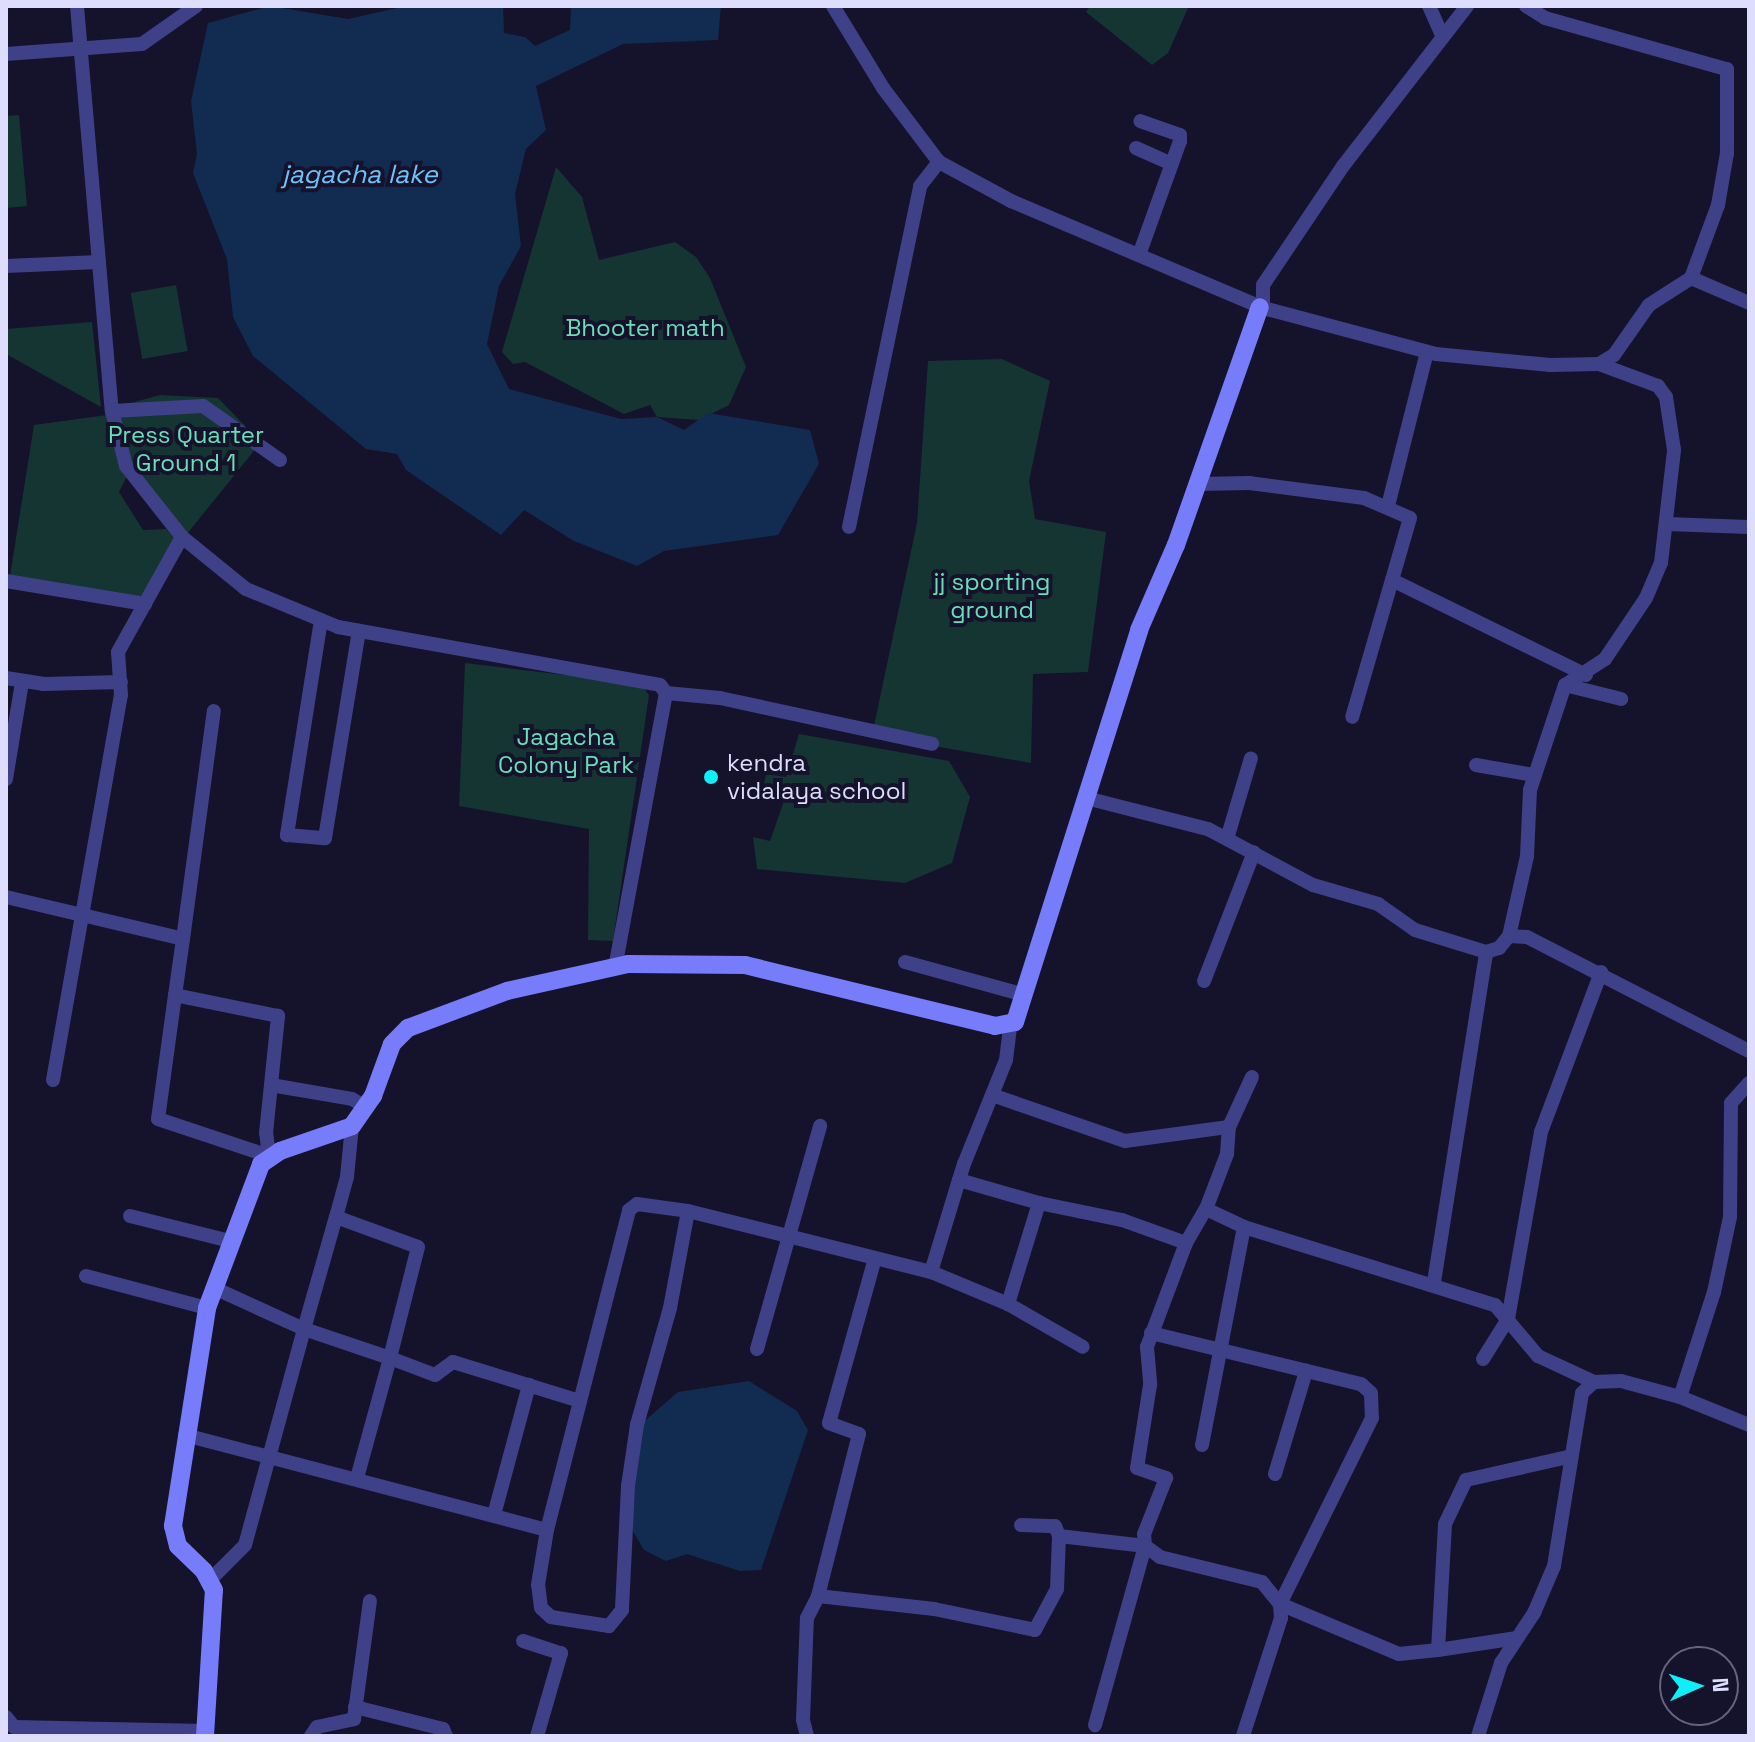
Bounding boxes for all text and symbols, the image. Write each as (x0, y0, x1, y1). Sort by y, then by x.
water label: jagacha lake (282, 159, 438, 191)
park label: Bhooter math (565, 314, 725, 342)
park label: Press Quarter Ground 1 (108, 421, 264, 477)
park label: jj sporting ground (933, 568, 1051, 624)
park label: Jagacha Colony Park (498, 723, 634, 779)
place label: kendra vidalaya school (727, 749, 906, 805)
marker: kendra vidalaya school (702, 768, 720, 786)
north arrow (1659, 1646, 1739, 1726)
text: N (1707, 1677, 1735, 1693)

